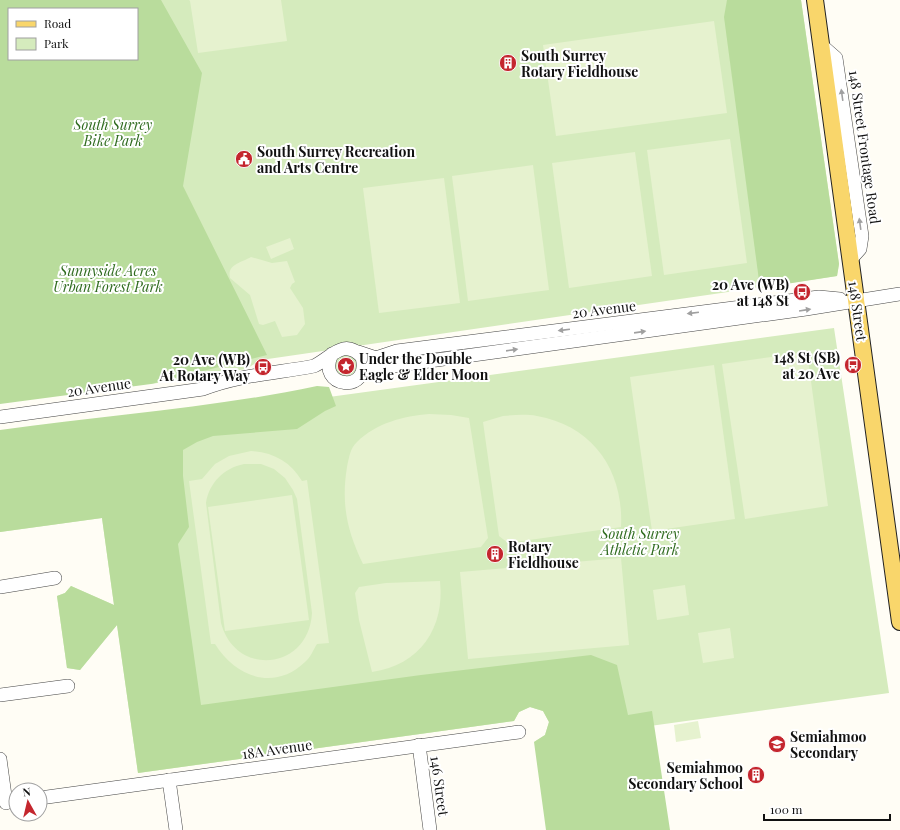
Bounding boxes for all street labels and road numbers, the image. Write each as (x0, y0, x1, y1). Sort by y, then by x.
street label: 148 Street Frontage Road (845, 69, 885, 225)
street label: 148 Street (844, 280, 872, 343)
street label: 20 Avenue (571, 296, 637, 322)
street label: 20 Avenue (66, 373, 132, 401)
street label: 18A Avenue (241, 735, 313, 763)
street label: 146 Street (426, 755, 454, 818)

